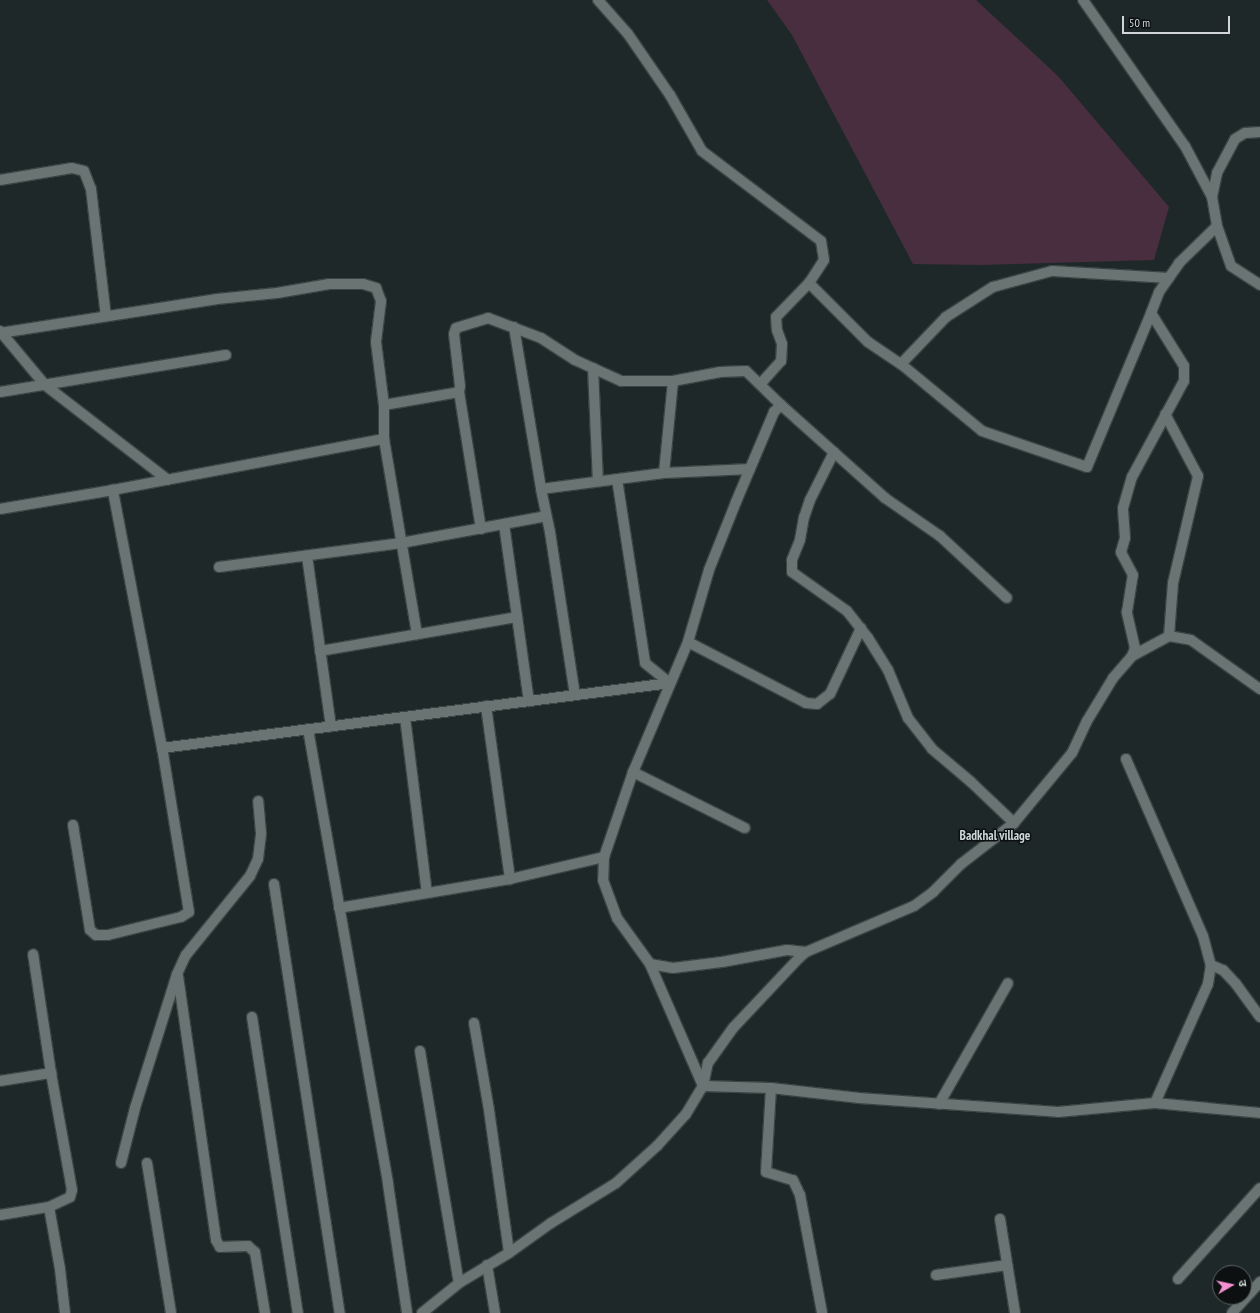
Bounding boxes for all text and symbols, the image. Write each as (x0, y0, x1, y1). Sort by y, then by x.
scale bar (1124, 8, 1232, 34)
text: 50 m (1129, 15, 1150, 30)
district label: Badkhal village (959, 828, 1031, 844)
north arrow (1212, 1265, 1252, 1305)
text: उ (1235, 1279, 1250, 1288)

